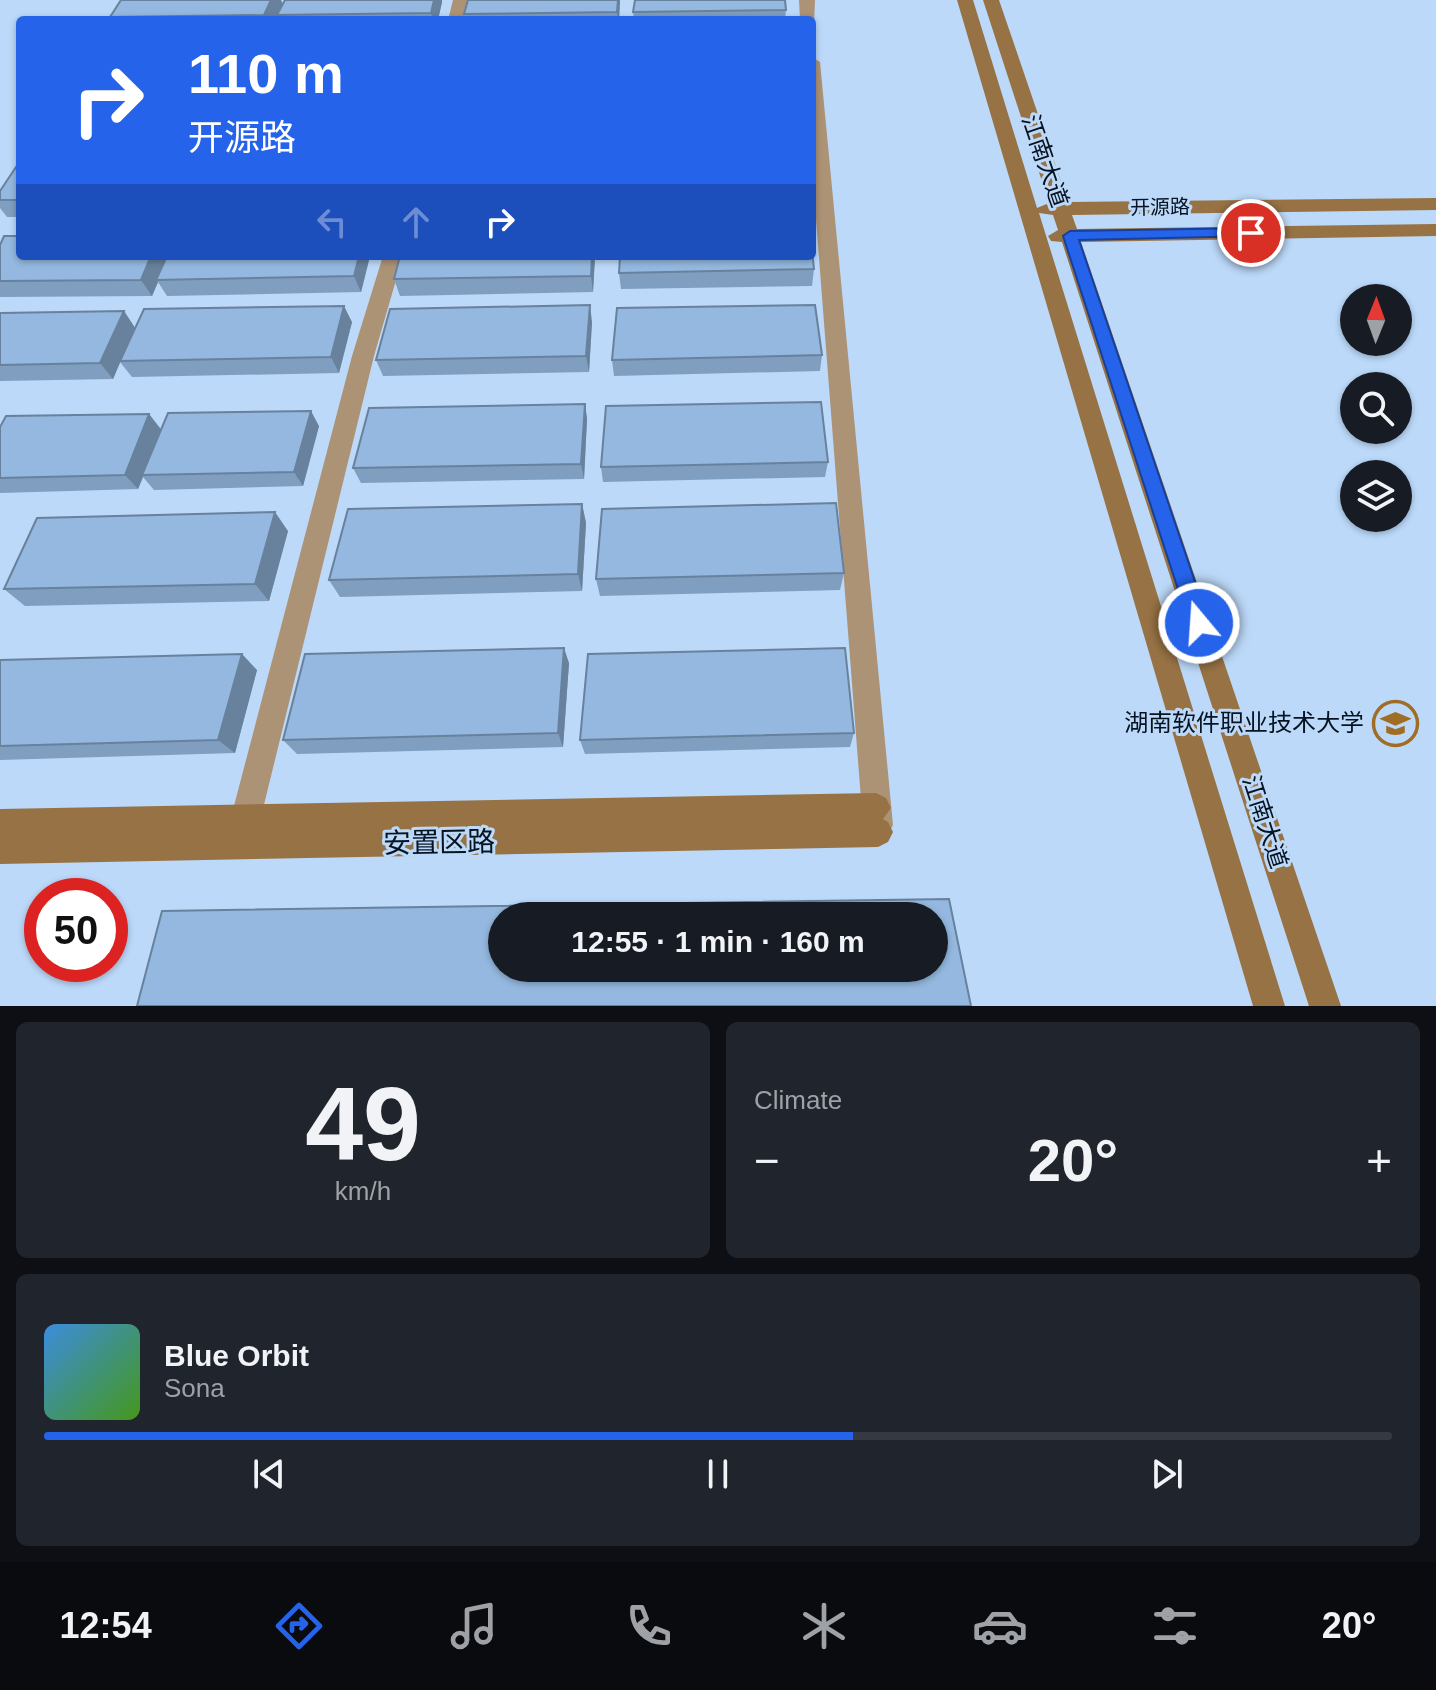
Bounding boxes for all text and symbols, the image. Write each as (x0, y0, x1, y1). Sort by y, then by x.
text: 110 m (188, 42, 344, 105)
icon: right (56, 48, 160, 152)
street label: 江南大道 (1017, 111, 1074, 211)
text: 开源路 (188, 117, 296, 158)
street label: 开源路 (1130, 195, 1190, 219)
pin (1217, 199, 1285, 267)
icon: left (310, 200, 354, 244)
icon: ahead (394, 200, 438, 244)
icon: right (478, 200, 522, 244)
icon: arrive (1229, 211, 1273, 255)
north arrow (1340, 284, 1412, 356)
map controls (1340, 284, 1412, 532)
button: search (1340, 372, 1412, 444)
button: layers (1340, 460, 1412, 532)
position arrow (1157, 581, 1241, 665)
school or university icon: 湖南软件职业技术大学 (1371, 699, 1419, 747)
place label: 湖南软件职业技术大学 (1124, 709, 1364, 736)
street label: 江南大道 (1238, 772, 1293, 872)
street label: 安置区路 (383, 826, 495, 859)
speed limit sign: 50 (24, 878, 128, 982)
text: 12:55 · 1 min · 160 m (571, 925, 865, 958)
text: 49 (305, 1066, 421, 1182)
text: Climate (754, 1085, 842, 1115)
text: 20° (1028, 1127, 1118, 1194)
text: − (754, 1136, 780, 1185)
text: + (1366, 1136, 1392, 1185)
text: km/h (335, 1176, 391, 1206)
text: Blue Orbit (164, 1339, 309, 1372)
text: Sona (164, 1373, 225, 1403)
icon: previous (247, 1452, 291, 1496)
icon: pause (696, 1452, 740, 1496)
icon: next (1145, 1452, 1189, 1496)
icon: directions (271, 1598, 327, 1654)
icon: music (446, 1598, 502, 1654)
icon: phone (621, 1598, 677, 1654)
icon: climate (796, 1598, 852, 1654)
icon: car (972, 1598, 1028, 1654)
icon: filters (1147, 1598, 1203, 1654)
text: 12:54 (60, 1605, 152, 1646)
text: 20° (1322, 1605, 1376, 1646)

